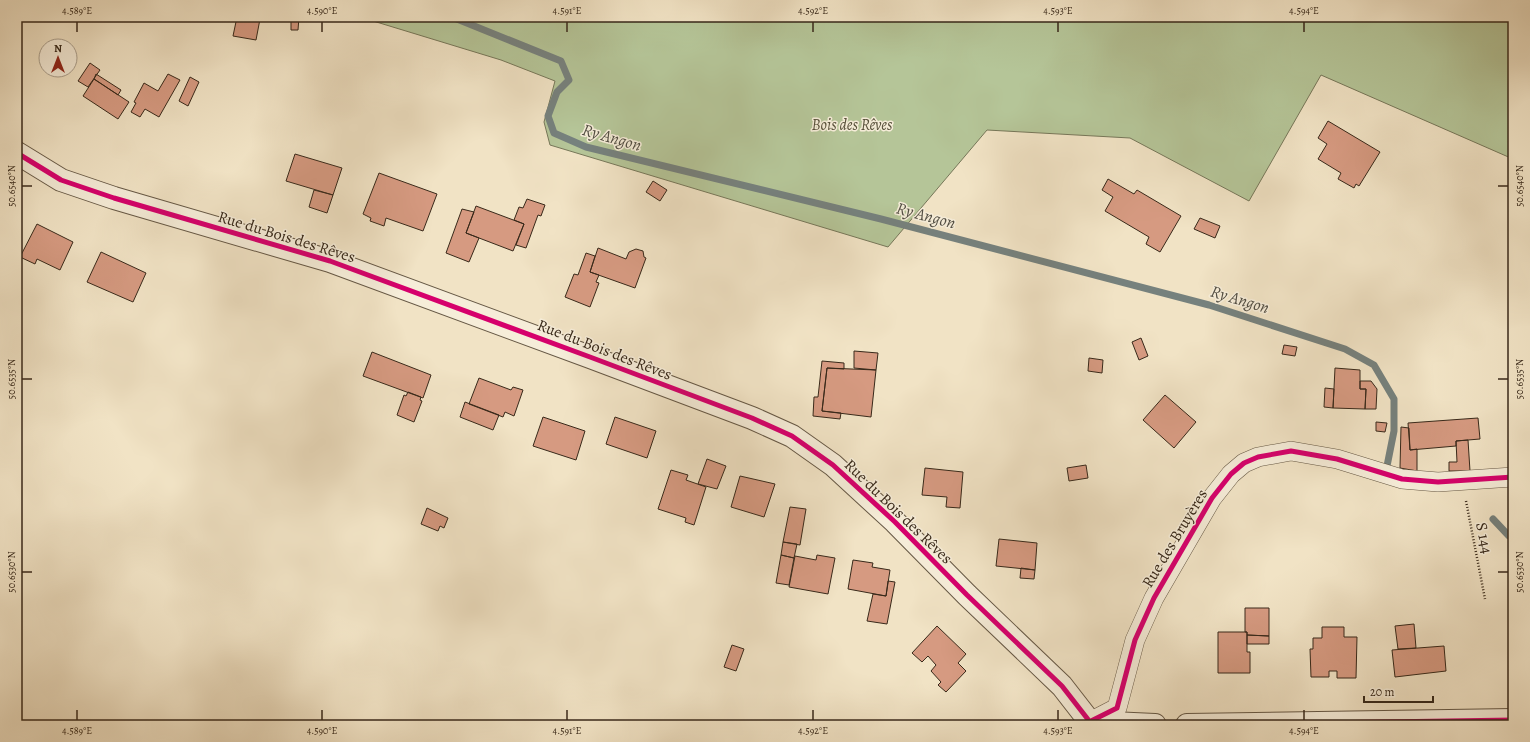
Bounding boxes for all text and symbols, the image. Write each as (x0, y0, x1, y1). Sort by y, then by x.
text: 4.589°E (62, 4, 92, 17)
text: 4.590°E (307, 4, 337, 17)
text: 4.591°E (553, 4, 581, 17)
text: 4.592°E (798, 4, 828, 17)
text: 4.593°E (1043, 4, 1073, 17)
text: 4.594°E (1289, 4, 1319, 17)
north arrow (38, 38, 78, 78)
text: N (54, 41, 62, 56)
park label: Bois des Rêves (812, 114, 893, 136)
water label: Ry Angon (580, 118, 644, 157)
text: 50.6540°N (5, 165, 18, 207)
text: 50.6540°N (1513, 165, 1526, 207)
water label: Ry Angon (894, 197, 958, 234)
street label: Rue du Bois des Rêves (215, 206, 358, 268)
water label: Ry Angon (1208, 280, 1272, 319)
street label: Rue du Bois des Rêves (534, 314, 675, 386)
text: 50.6535°N (5, 359, 18, 399)
text: 50.6535°N (1513, 359, 1526, 399)
street label: Rue du Bois des Rêves (839, 454, 957, 569)
street label: Rue des Bruyères (1137, 485, 1213, 592)
street label: S 144 (1470, 521, 1498, 556)
text: 50.6530°N (5, 551, 18, 593)
text: 50.6530°N (1513, 551, 1526, 593)
scale bar (1364, 678, 1433, 704)
text: 20 m (1370, 684, 1394, 700)
text: 4.589°E (62, 724, 92, 737)
text: 4.590°E (307, 724, 337, 737)
text: 4.591°E (553, 724, 581, 737)
text: 4.592°E (798, 724, 828, 737)
text: 4.593°E (1043, 724, 1073, 737)
text: 4.594°E (1289, 724, 1319, 737)

